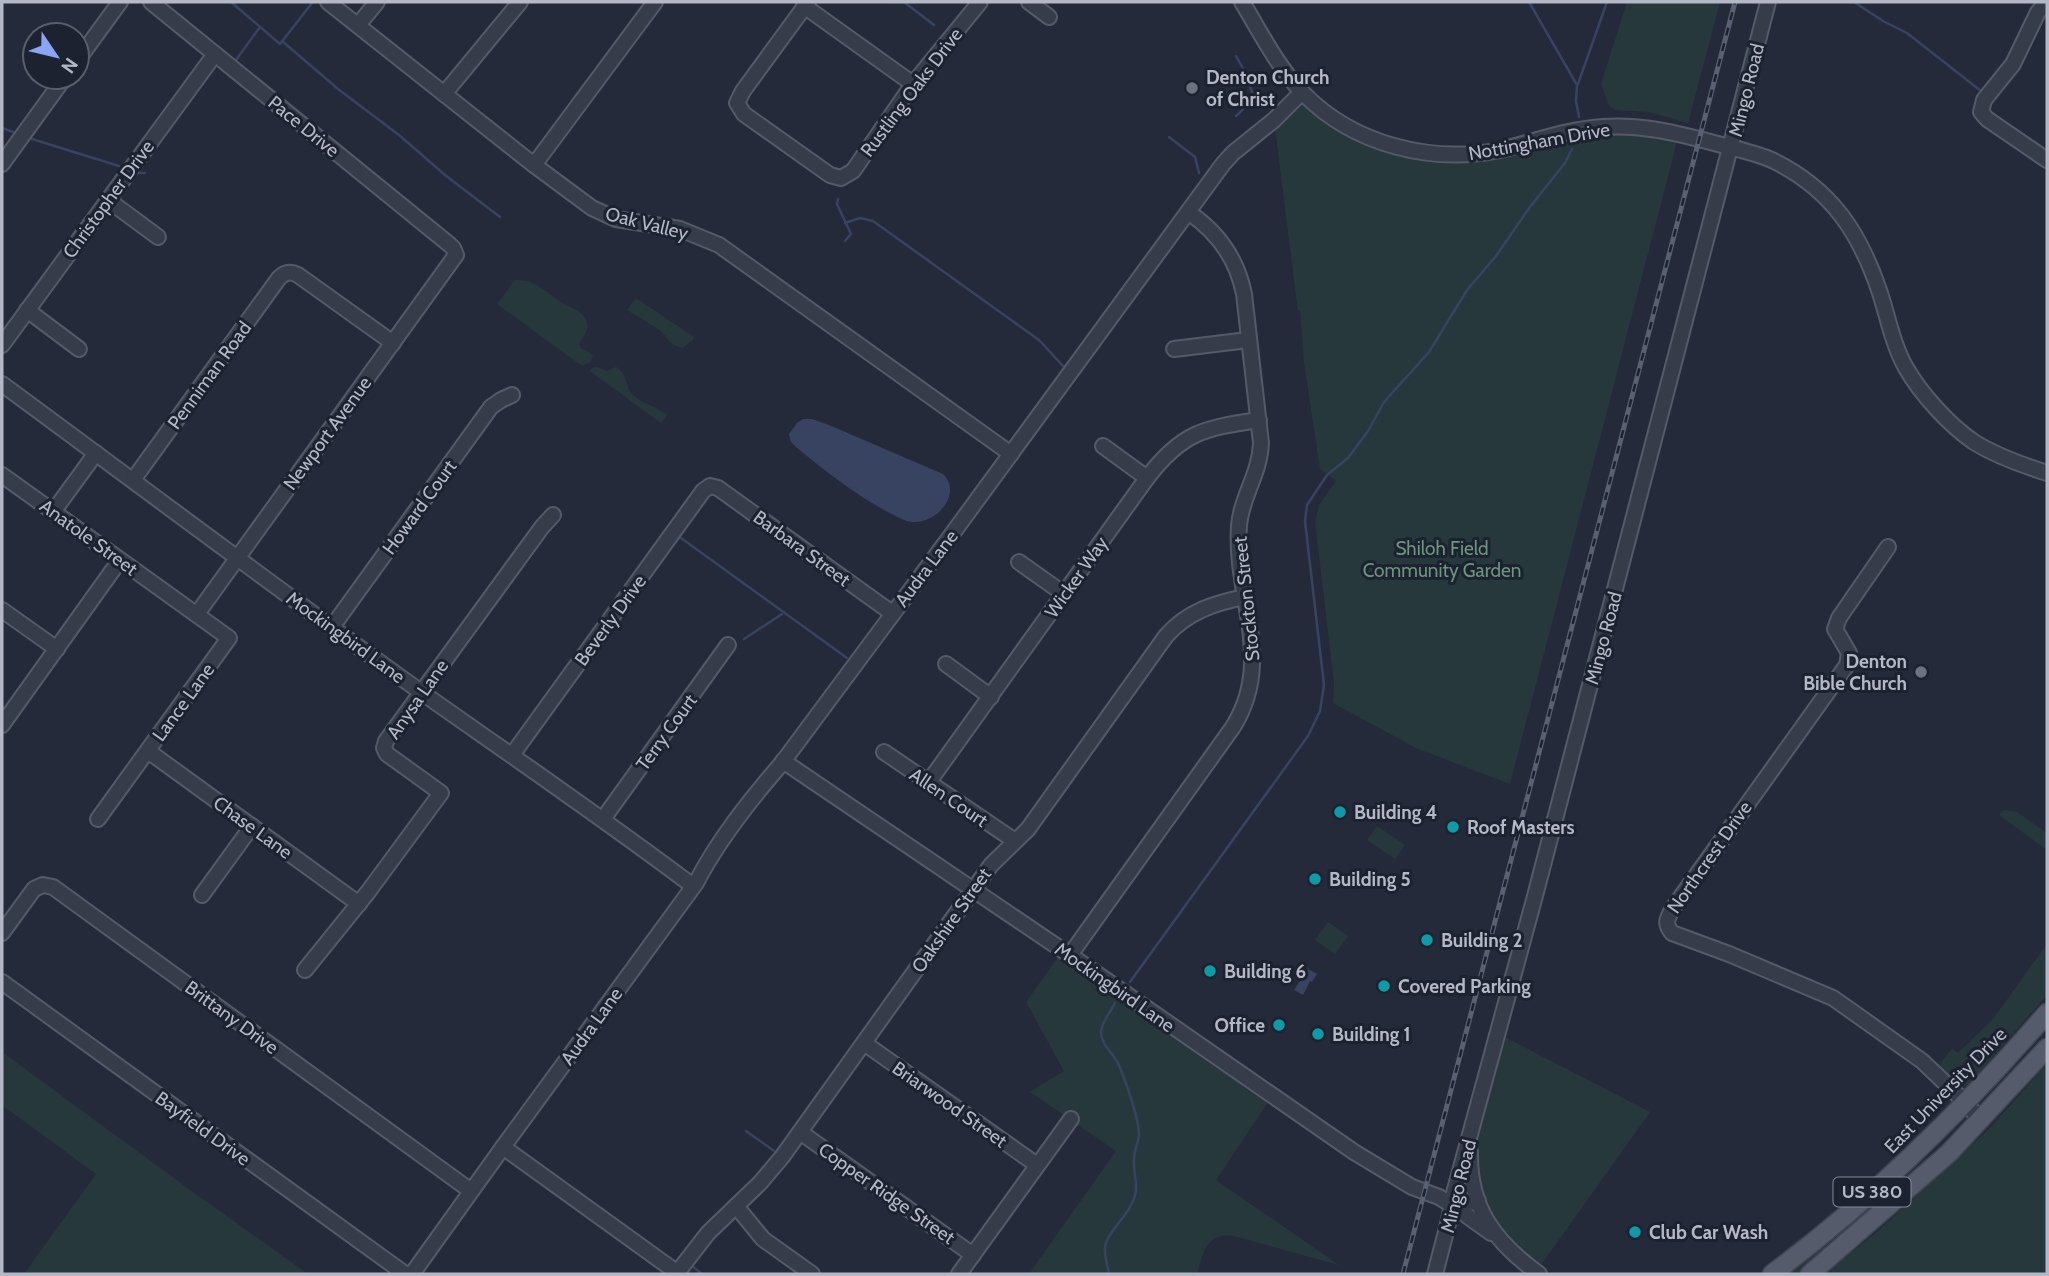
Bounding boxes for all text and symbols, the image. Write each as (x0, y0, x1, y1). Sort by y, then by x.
north arrow (21, 21, 91, 91)
street label: Rustling Oaks Drive (856, 23, 967, 161)
street label: Mingo Road (1724, 41, 1769, 139)
text: N (56, 53, 83, 78)
place label: Denton Church of Christ (1206, 66, 1330, 111)
marker: Denton Church of Christ (1184, 80, 1200, 96)
street label: Pace Drive (263, 91, 344, 162)
street label: Nottingham Drive (1467, 118, 1612, 165)
street label: Christopher Drive (58, 136, 159, 263)
street label: Oak Valley (603, 202, 691, 245)
street label: Penniman Road (163, 317, 256, 434)
street label: Newport Avenue (279, 372, 376, 494)
street label: Howard Court (377, 455, 462, 559)
street label: Anatole Street (35, 494, 143, 581)
street label: Barbara Street (749, 506, 855, 592)
street label: Audra Lane (890, 525, 963, 611)
street label: Wicker Way (1040, 532, 1113, 622)
street label: Stockton Street (1228, 535, 1264, 662)
park label: Shiloh Field Community Garden (1363, 537, 1521, 582)
street label: Beverly Drive (570, 570, 651, 670)
street label: Mockingbird Lane (282, 587, 410, 688)
street label: Mingo Road (1580, 589, 1627, 687)
place label: Denton Bible Church (1803, 650, 1907, 695)
street label: Anysa Lane (382, 655, 453, 743)
street label: Lance Lane (147, 659, 220, 746)
marker: Denton Bible Church (1913, 664, 1929, 680)
street label: Terry Court (631, 689, 702, 775)
street label: Allen Court (905, 763, 993, 832)
street label: Chase Lane (209, 791, 297, 864)
street label: Northcrest Drive (1662, 797, 1757, 918)
place label: Building 4 (1354, 801, 1437, 824)
marker: Building 4 (1332, 804, 1348, 820)
place label: Roof Masters (1467, 816, 1575, 839)
marker: Roof Masters (1445, 819, 1461, 835)
street label: Oakshire Street (907, 863, 996, 977)
place label: Building 5 (1329, 868, 1411, 891)
marker: Building 5 (1307, 871, 1323, 887)
place label: Building 2 (1441, 929, 1522, 952)
marker: Building 2 (1419, 932, 1435, 948)
street label: Mockingbird Lane (1050, 938, 1179, 1037)
place label: Building 6 (1224, 960, 1306, 983)
marker: Building 6 (1202, 963, 1218, 979)
place label: Covered Parking (1398, 975, 1531, 998)
street label: Brittany Drive (180, 976, 283, 1059)
marker: Covered Parking (1376, 978, 1392, 994)
street label: Audra Lane (556, 983, 627, 1070)
place label: Office (1215, 1014, 1265, 1037)
marker: Office (1271, 1017, 1287, 1033)
street label: East University Drive (1879, 1022, 2011, 1158)
place label: Building 1 (1332, 1023, 1410, 1046)
marker: Building 1 (1310, 1026, 1326, 1042)
street label: Briarwood Street (888, 1056, 1012, 1153)
street label: Bayfield Drive (151, 1086, 255, 1171)
street label: Mingo Road (1436, 1137, 1481, 1235)
street label: Copper Ridge Street (814, 1138, 960, 1249)
road number: US 380 (1834, 1177, 1910, 1206)
place label: Club Car Wash (1649, 1221, 1768, 1244)
marker: Club Car Wash (1627, 1224, 1643, 1240)

